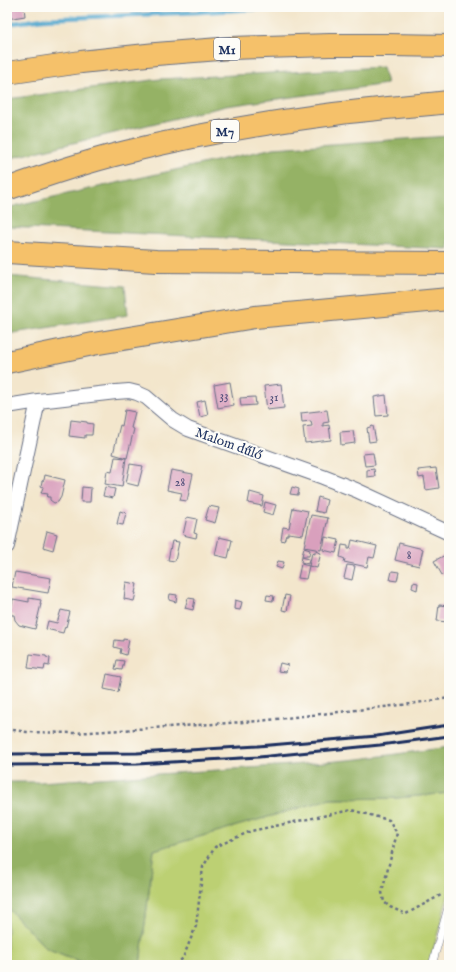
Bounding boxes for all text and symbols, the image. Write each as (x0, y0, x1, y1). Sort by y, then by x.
road number: M1 (214, 38, 240, 60)
road number: M7 (211, 120, 239, 142)
house number: 33 (220, 388, 228, 403)
house number: 31 (270, 390, 278, 405)
street label: Malom dűlő (192, 423, 265, 465)
house number: 28 (175, 475, 185, 490)
house number: 8 (407, 548, 412, 563)

